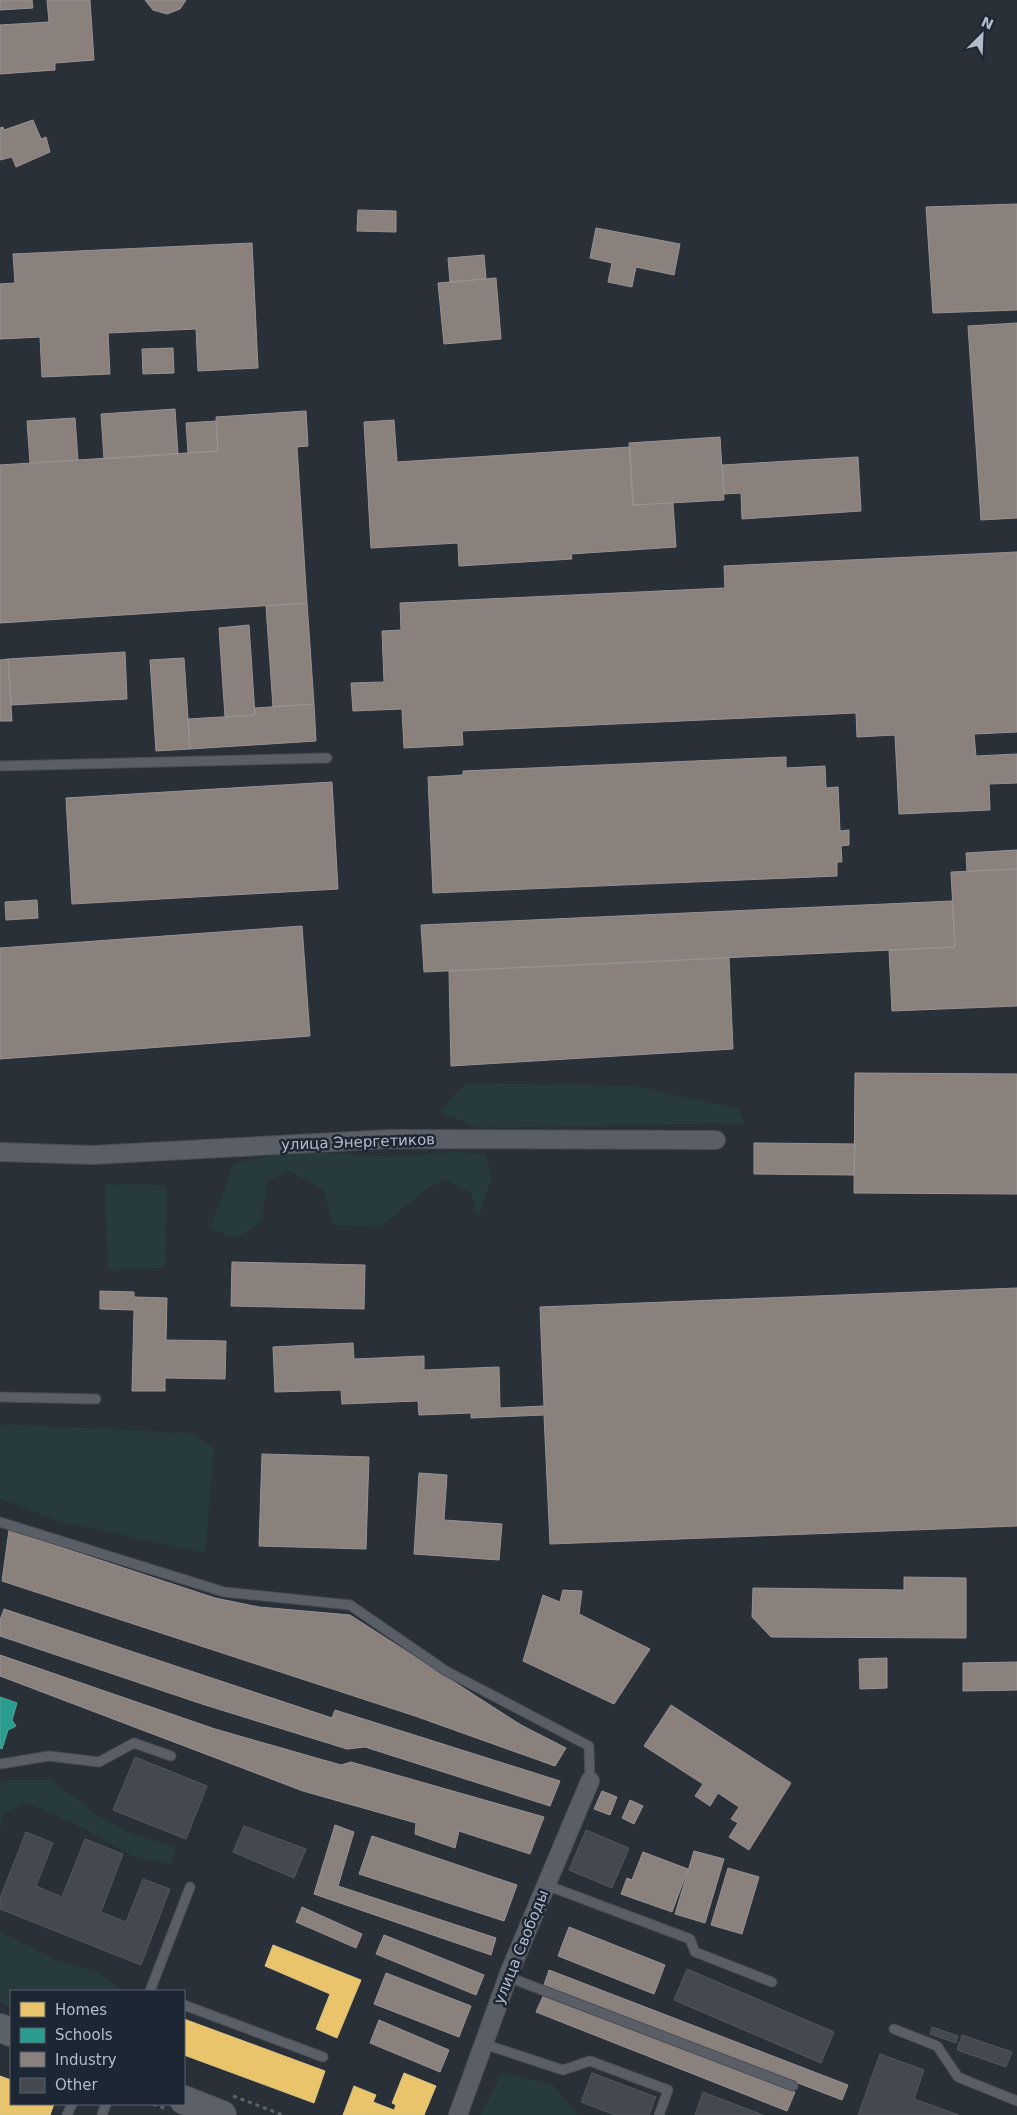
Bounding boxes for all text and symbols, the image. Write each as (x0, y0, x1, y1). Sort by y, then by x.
north arrow (957, 10, 1007, 60)
text: N (979, 13, 996, 33)
street label: улица Энергетиков (281, 1130, 435, 1154)
street label: улица Свободы (490, 1887, 552, 2007)
legend (10, 1990, 185, 2105)
text: Homes (55, 2001, 107, 2019)
text: Schools (55, 2026, 113, 2044)
text: Industry (55, 2051, 117, 2069)
text: Other (55, 2076, 98, 2094)

